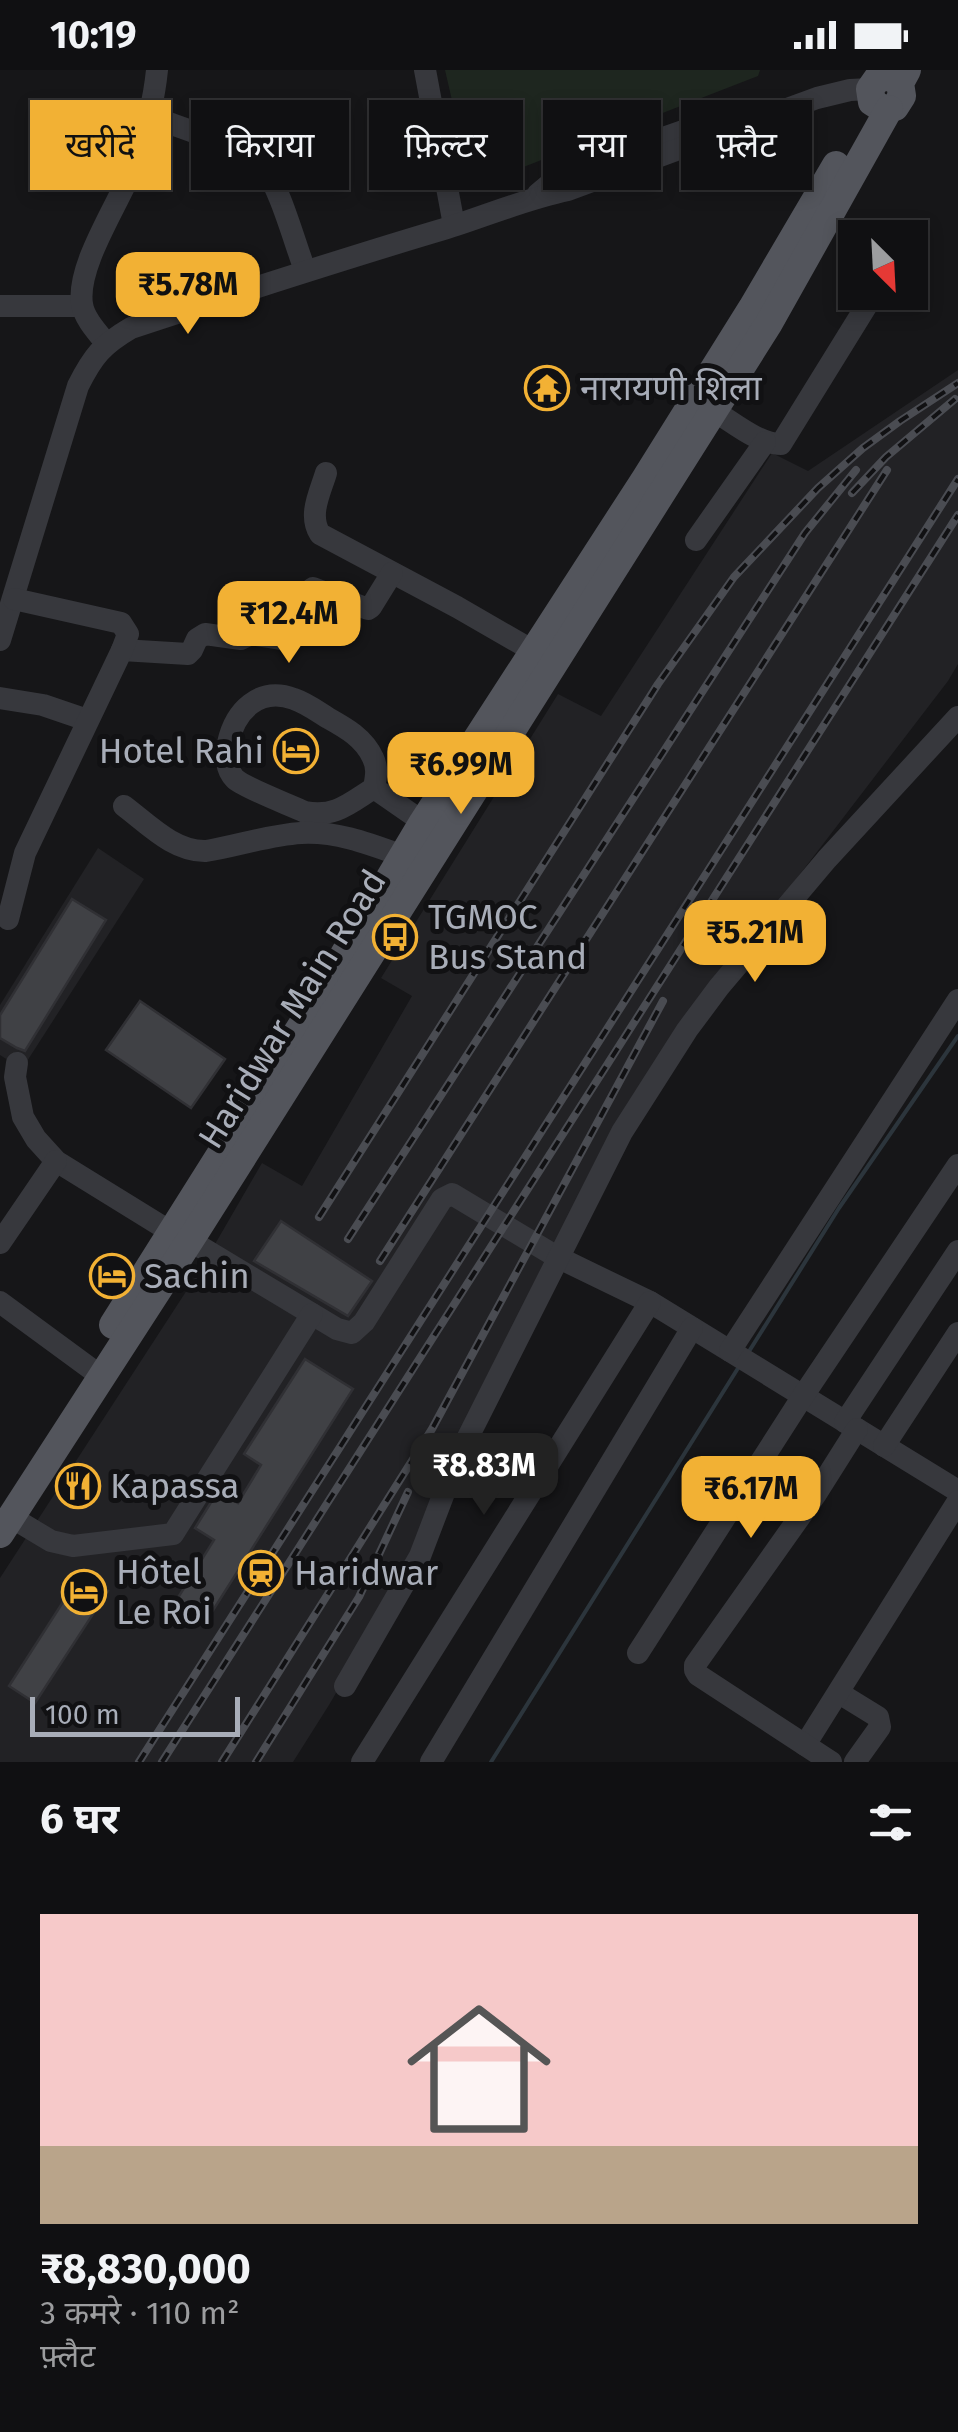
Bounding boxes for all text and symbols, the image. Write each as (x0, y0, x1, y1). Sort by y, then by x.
text: 10:19 (50, 12, 137, 58)
chip: खरीदें (30, 100, 171, 190)
chip: किराया (191, 100, 349, 190)
chip: फ़िल्टर (369, 100, 523, 190)
chip: नया (543, 100, 661, 190)
chip: फ़्लैट (681, 100, 812, 190)
north arrow (838, 220, 928, 310)
map controls (838, 220, 928, 310)
pin: ₹5.78M (107, 252, 269, 337)
text: ₹5.78M (138, 265, 238, 303)
temple icon: नारायणी शिला (524, 365, 570, 411)
place label: नारायणी शिला (580, 367, 762, 409)
pin: ₹12.4M (208, 581, 370, 666)
text: ₹12.4M (240, 594, 338, 632)
hotel icon: Hotel Rahi (273, 728, 319, 774)
place label: Hotel Rahi (99, 730, 264, 772)
pin: ₹6.99M (380, 732, 542, 817)
text: ₹6.99M (409, 745, 513, 783)
street label: Haridwar Main Road (189, 862, 395, 1156)
place label: TGMOC Bus Stand (428, 896, 587, 978)
pin: ₹5.21M (674, 900, 836, 985)
text: ₹5.21M (706, 913, 804, 951)
bus stop icon: TGMOC Bus Stand (372, 914, 418, 960)
hotel icon: Sachin (89, 1253, 135, 1299)
place label: Sachin (144, 1255, 250, 1297)
pin: ₹8.83M (403, 1433, 565, 1518)
text: ₹8.83M (432, 1446, 536, 1484)
pin: ₹6.17M (670, 1456, 832, 1541)
restaurant icon: Kapassa (55, 1463, 101, 1509)
place label: Kapassa (110, 1465, 240, 1507)
text: ₹6.17M (704, 1469, 798, 1507)
station icon: Haridwar (238, 1550, 284, 1596)
place label: Hôtel Le Roi (116, 1551, 212, 1633)
place label: Haridwar (294, 1552, 439, 1594)
hotel icon: Hôtel Le Roi (61, 1569, 107, 1615)
scale bar (30, 1692, 240, 1736)
text: 100 m (45, 1698, 120, 1731)
text: 6 घर (40, 1794, 119, 1844)
icon: filters (863, 1795, 918, 1850)
icon: home (389, 1979, 569, 2159)
text: ₹8,830,000 (40, 2244, 251, 2294)
text: 3 कमरे · 110 m² (40, 2294, 240, 2332)
text: फ़्लैट (40, 2337, 95, 2375)

